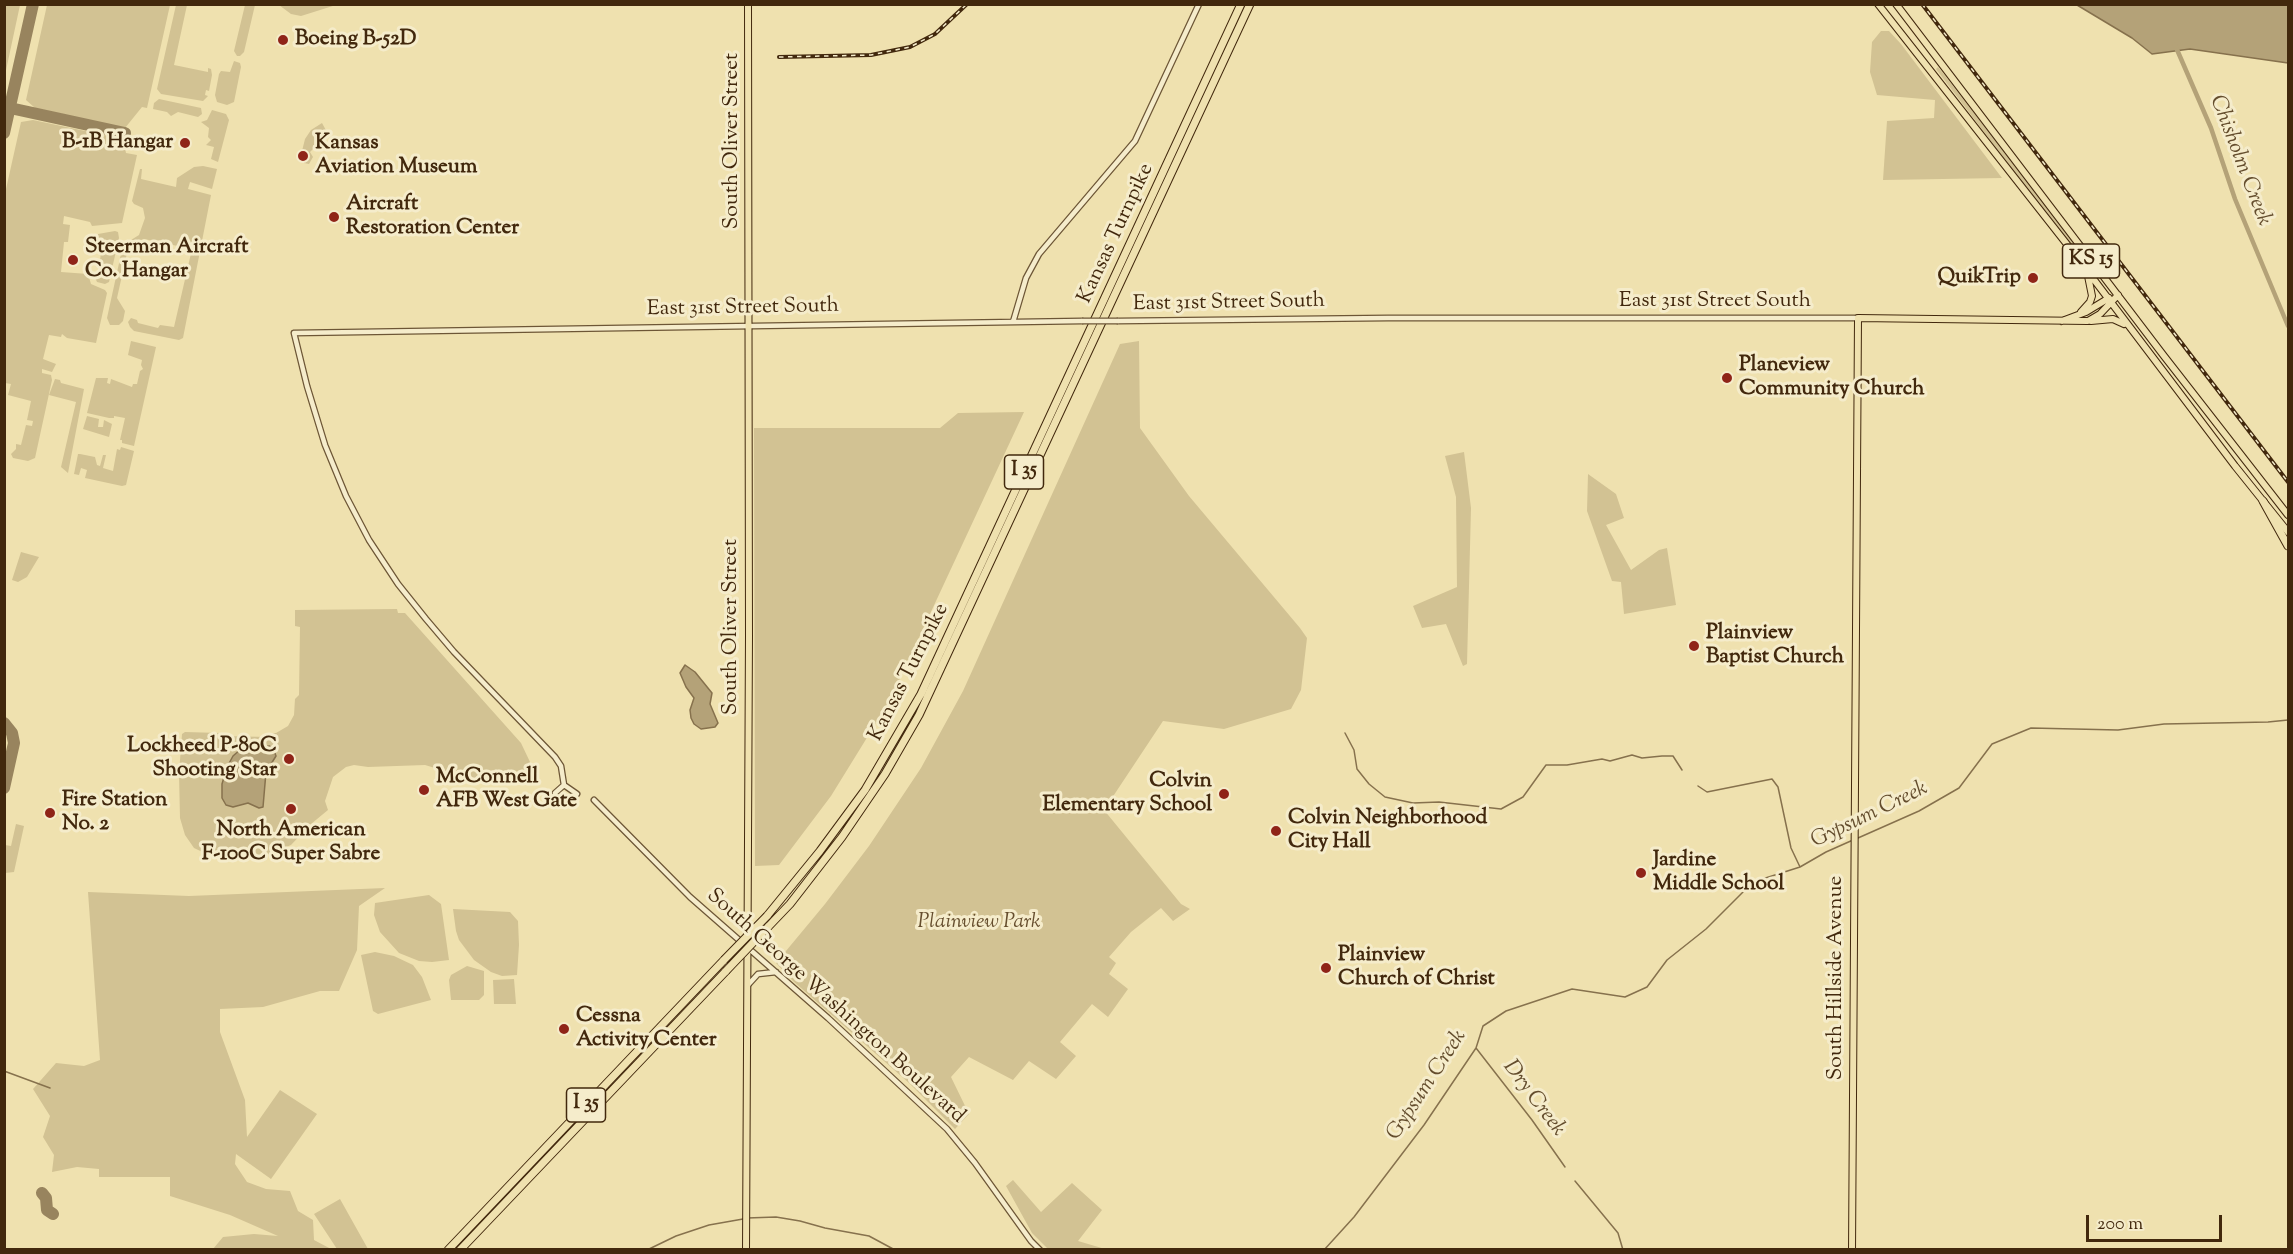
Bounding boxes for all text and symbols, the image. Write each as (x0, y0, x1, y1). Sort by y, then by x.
place label: Boeing B-52D (295, 27, 416, 53)
marker: Boeing B-52D (276, 33, 290, 47)
street label: South Oliver Street (720, 53, 746, 229)
water label: Chisholm Creek (2202, 92, 2276, 230)
place label: B-1B Hangar (62, 130, 173, 156)
place label: Kansas Aviation Museum (315, 131, 477, 181)
marker: B-1B Hangar (178, 136, 192, 150)
marker: Kansas Aviation Museum (296, 149, 310, 163)
street label: Kansas Turnpike (1074, 160, 1160, 308)
place label: Aircraft Restoration Center (346, 192, 519, 242)
marker: Aircraft Restoration Center (327, 210, 341, 224)
place label: Steerman Aircraft Co. Hangar (85, 235, 248, 285)
road number: KS 15 (2062, 244, 2120, 278)
marker: Steerman Aircraft Co. Hangar (66, 253, 80, 267)
place label: QuikTrip (1937, 265, 2021, 291)
marker: QuikTrip (2026, 271, 2040, 285)
street label: East 31st Street South (1619, 289, 1811, 315)
street label: East 31st Street South (1133, 290, 1325, 318)
street label: East 31st Street South (647, 295, 839, 323)
place label: Planeview Community Church (1739, 353, 1925, 403)
marker: Planeview Community Church (1720, 371, 1734, 385)
road number: I 35 (1004, 455, 1044, 489)
street label: South Oliver Street (719, 539, 745, 715)
street label: Kansas Turnpike (864, 600, 956, 746)
place label: Plainview Baptist Church (1706, 621, 1844, 671)
marker: Plainview Baptist Church (1687, 639, 1701, 653)
place label: Lockheed P-80C Shooting Star (127, 734, 277, 784)
marker: Lockheed P-80C Shooting Star (282, 752, 296, 766)
place label: McConnell AFB West Gate (436, 765, 577, 815)
place label: Colvin Elementary School (1043, 769, 1212, 819)
water label: Gypsum Creek (1807, 776, 1933, 856)
marker: McConnell AFB West Gate (417, 783, 431, 797)
marker: Colvin Elementary School (1217, 787, 1231, 801)
place label: Fire Station No. 2 (62, 788, 167, 838)
marker: North American F-100C Super Sabre (284, 802, 298, 816)
marker: Fire Station No. 2 (43, 806, 57, 820)
place label: Colvin Neighborhood City Hall (1288, 806, 1487, 856)
place label: North American F-100C Super Sabre (202, 818, 380, 868)
marker: Colvin Neighborhood City Hall (1269, 824, 1283, 838)
place label: Jardine Middle School (1653, 848, 1784, 898)
marker: Jardine Middle School (1634, 866, 1648, 880)
street label: South Hillside Avenue (1824, 876, 1850, 1080)
street label: South George Washington Boulevard (701, 884, 969, 1130)
park label: Plainview Park (918, 910, 1040, 936)
place label: Plainview Church of Christ (1338, 943, 1495, 993)
marker: Plainview Church of Christ (1319, 961, 1333, 975)
place label: Cessna Activity Center (576, 1004, 717, 1054)
marker: Cessna Activity Center (557, 1022, 571, 1036)
water label: Gypsum Creek (1382, 1026, 1474, 1146)
water label: Dry Creek (1496, 1055, 1570, 1143)
road number: I 35 (566, 1088, 606, 1122)
scale bar (2089, 1203, 2226, 1241)
text: 200 m (2097, 1212, 2143, 1238)

